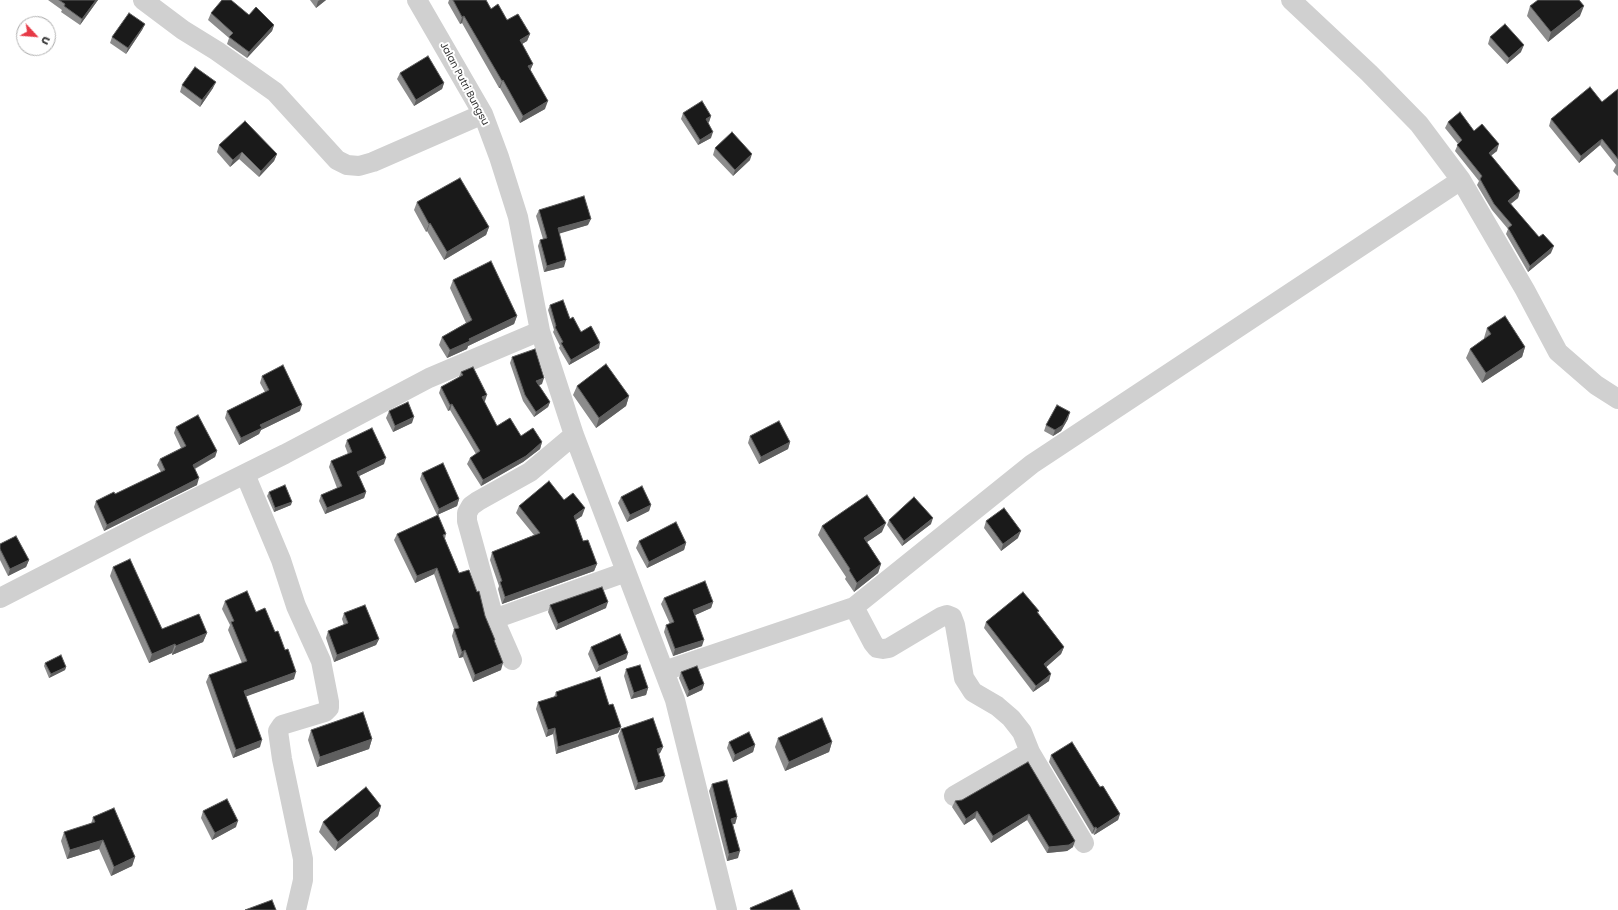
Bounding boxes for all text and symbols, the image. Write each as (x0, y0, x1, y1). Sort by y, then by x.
north arrow (16, 16, 56, 56)
text: U (37, 34, 55, 48)
street label: Jalan Putri Bungsu (437, 40, 491, 128)

